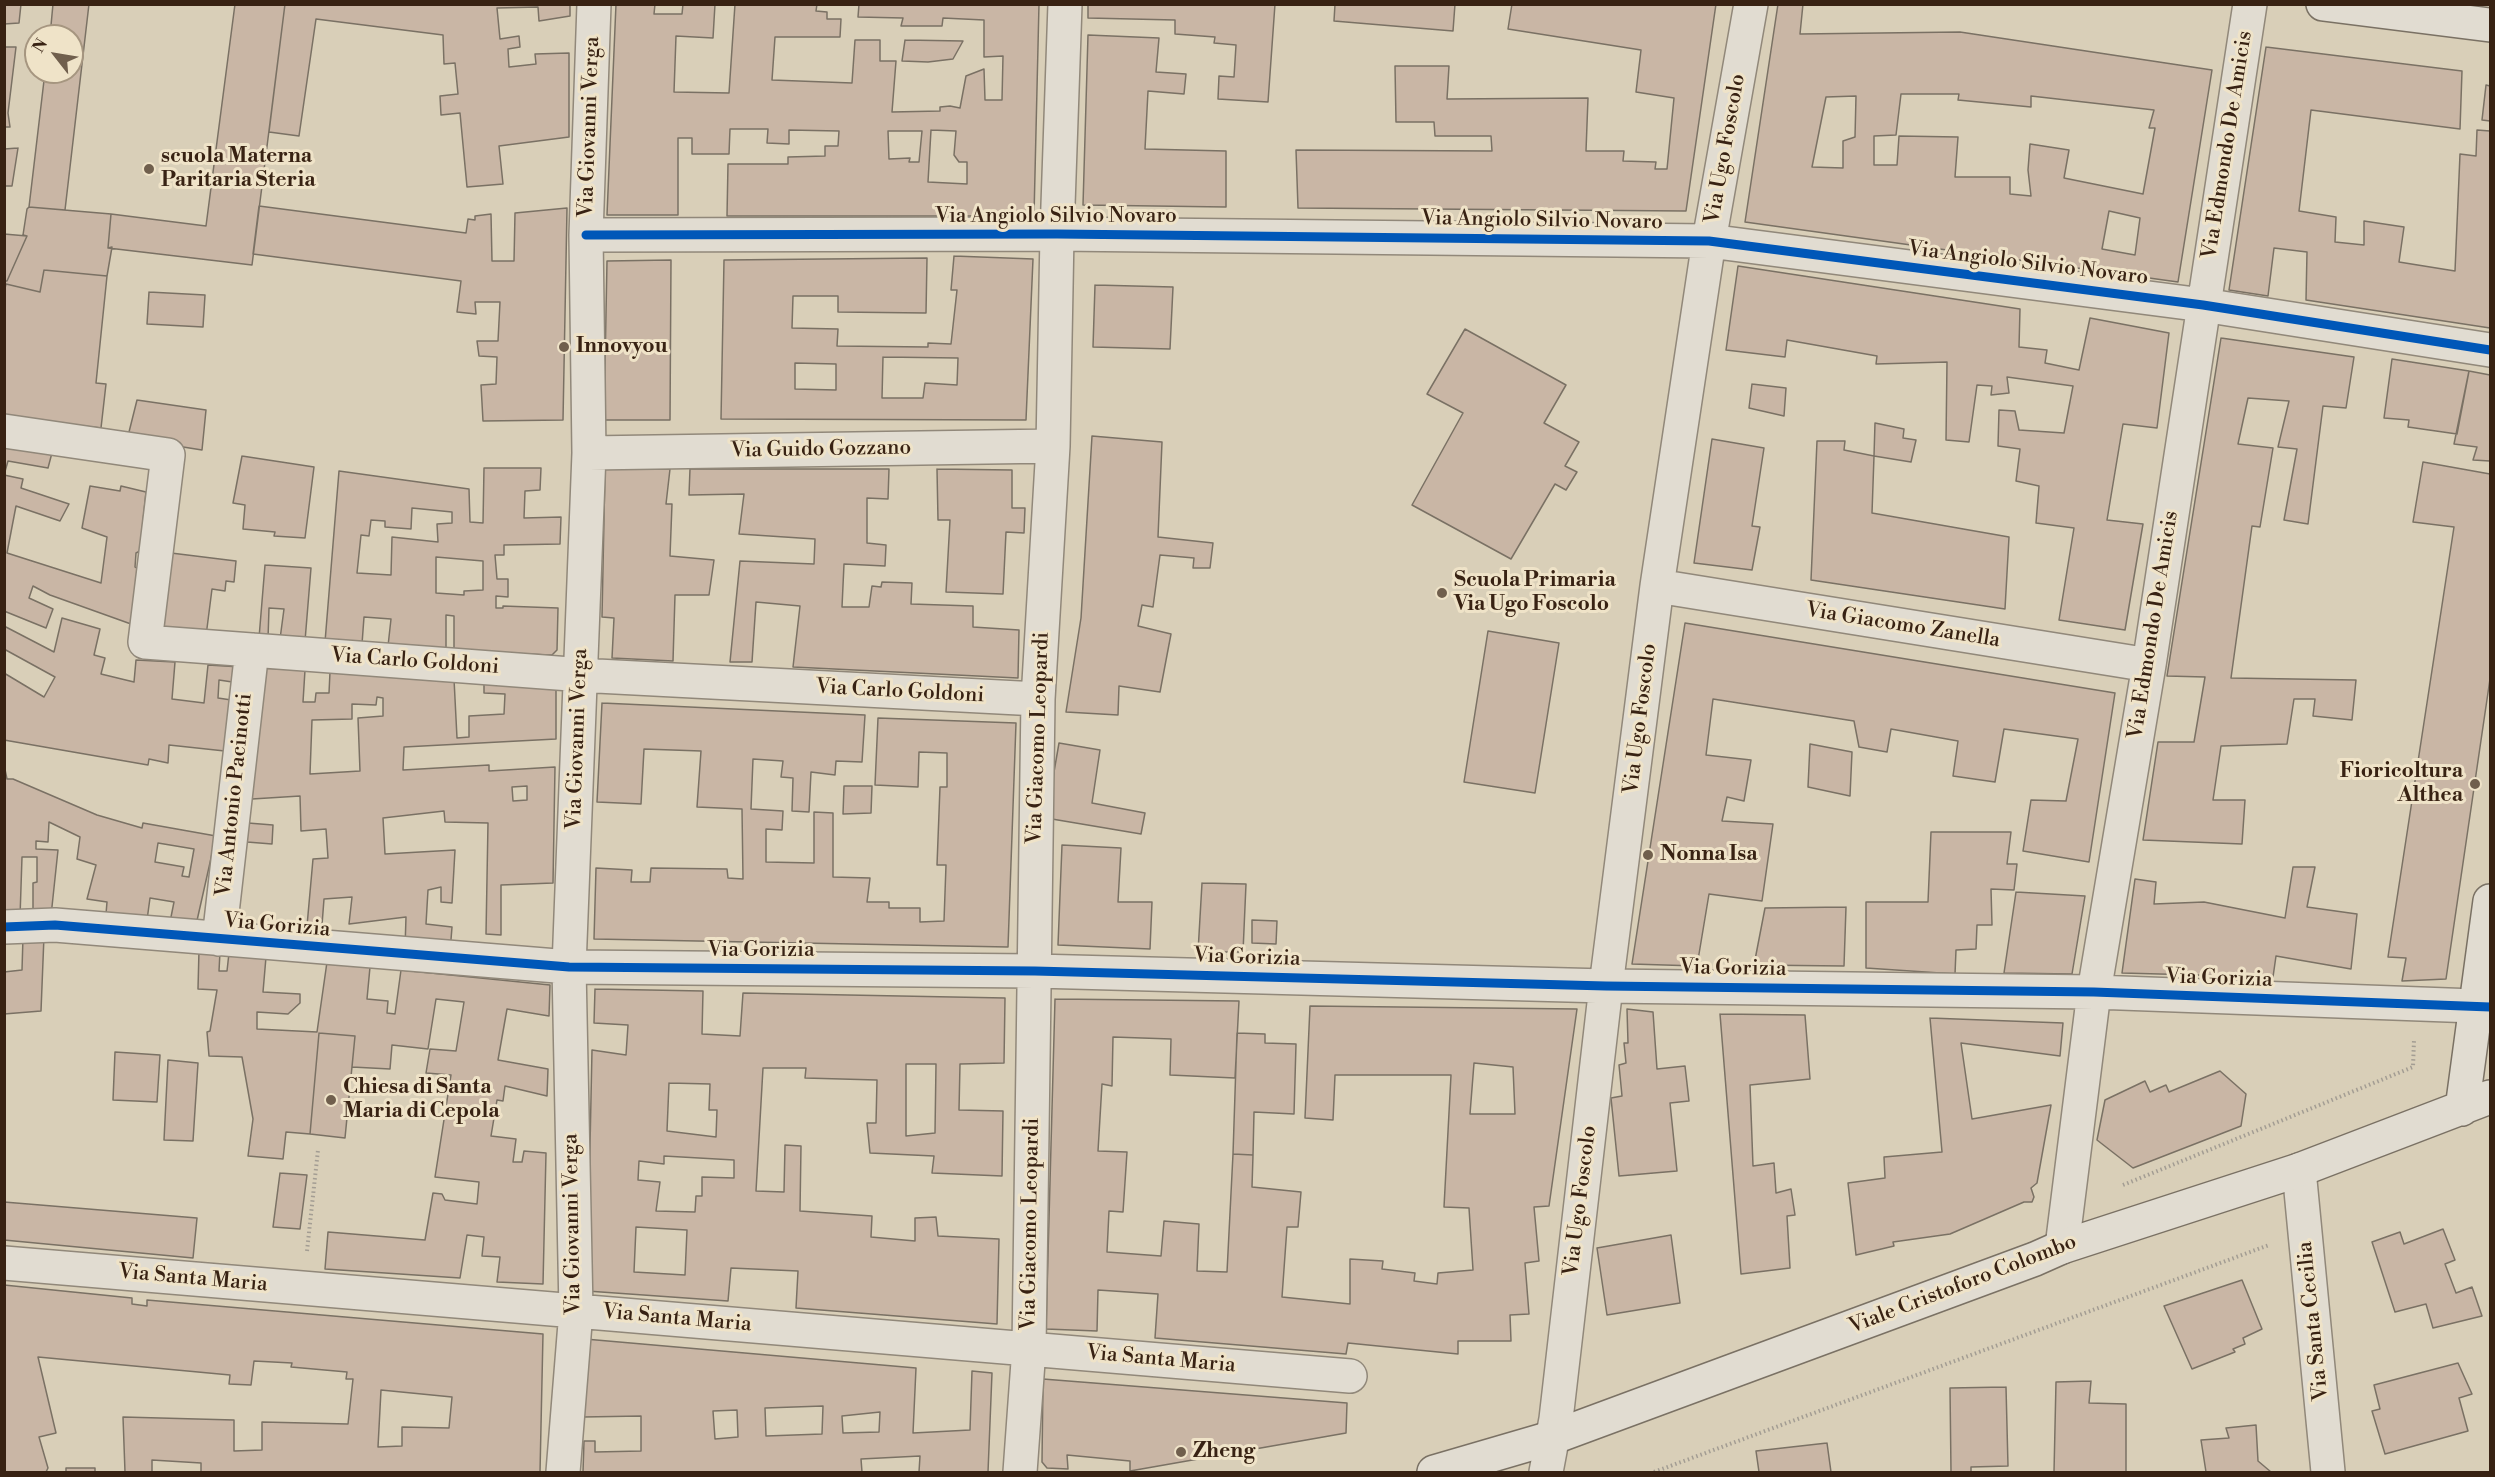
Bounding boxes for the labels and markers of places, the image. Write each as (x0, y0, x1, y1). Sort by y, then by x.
place label: scuola Materna Paritaria Steria (161, 144, 315, 194)
marker: scuola Materna Paritaria Steria (142, 162, 156, 176)
place label: Innovyou (576, 334, 668, 360)
marker: Innovyou (557, 340, 571, 354)
place label: Scuola Primaria Via Ugo Foscolo (1454, 568, 1616, 618)
marker: Scuola Primaria Via Ugo Foscolo (1435, 586, 1449, 600)
place label: Fioricoltura Althea (2340, 759, 2463, 809)
marker: Fioricoltura Althea (2468, 777, 2482, 791)
place label: Nonna Isa (1660, 842, 1758, 868)
marker: Nonna Isa (1641, 848, 1655, 862)
place label: Chiesa di Santa Maria di Cepola (343, 1075, 500, 1125)
marker: Chiesa di Santa Maria di Cepola (324, 1093, 338, 1107)
place label: Zheng (1193, 1439, 1255, 1465)
marker: Zheng (1174, 1445, 1188, 1459)

